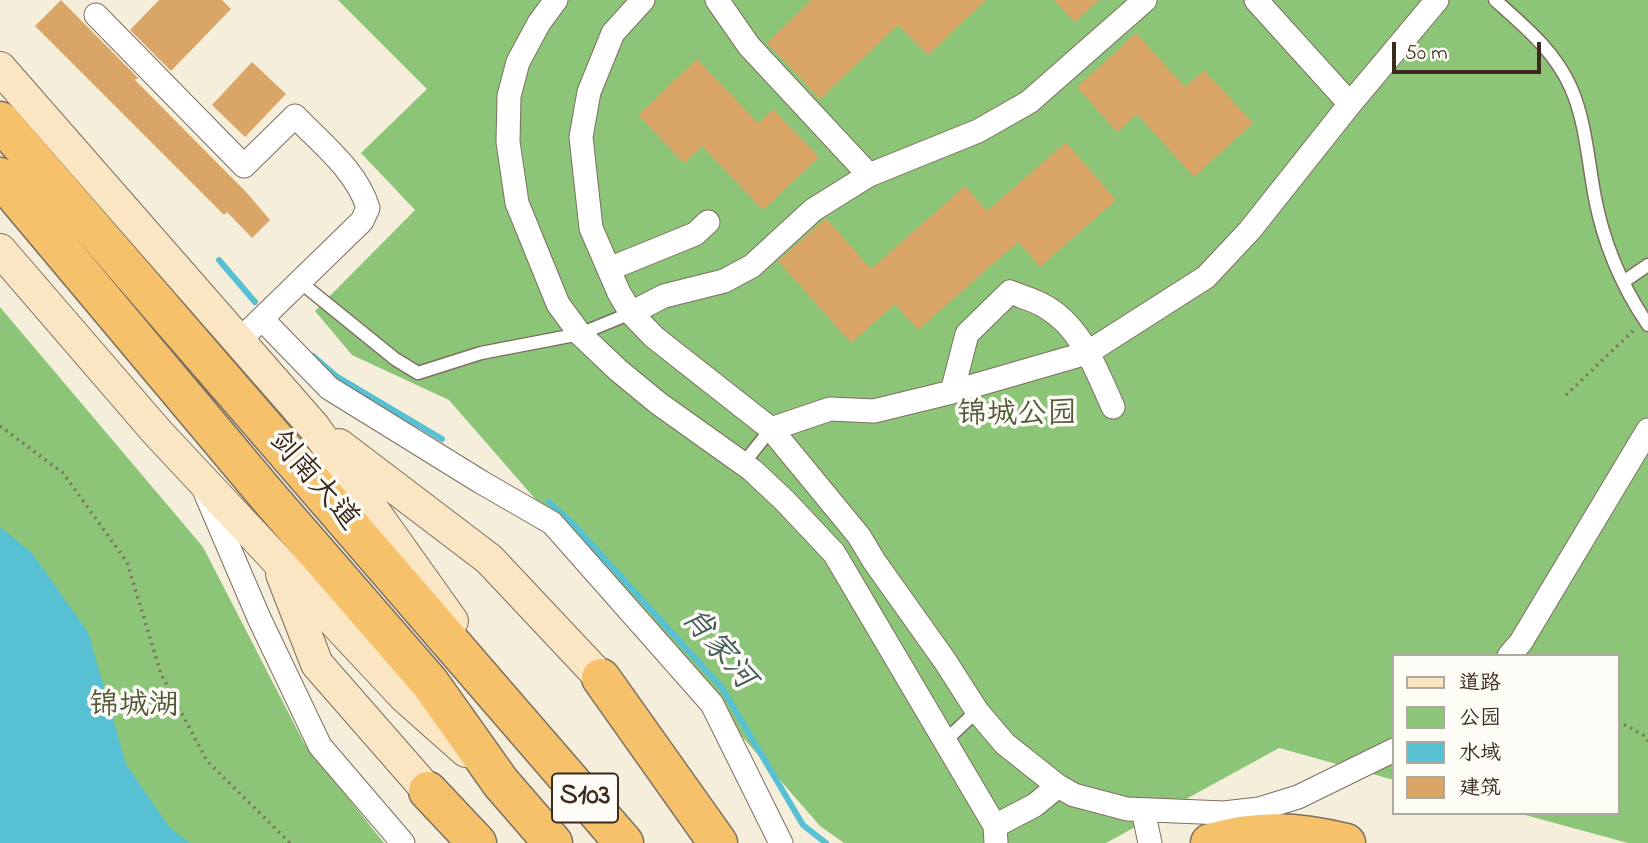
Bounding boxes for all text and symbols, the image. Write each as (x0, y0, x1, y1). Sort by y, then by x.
scale bar (1396, 28, 1545, 72)
text: 50 m (1405, 39, 1448, 69)
park label: 锦城公园 (957, 399, 1077, 435)
street label: 剑南大道 (259, 425, 365, 539)
water label: 肖家河 (670, 601, 762, 699)
legend (1392, 654, 1620, 815)
text: 道路 (1459, 669, 1501, 699)
park label: 锦城湖 (89, 690, 179, 726)
text: 公园 (1459, 704, 1501, 734)
text: 水域 (1459, 739, 1501, 769)
road number: S103 (552, 774, 618, 822)
text: 建筑 (1459, 774, 1501, 804)

